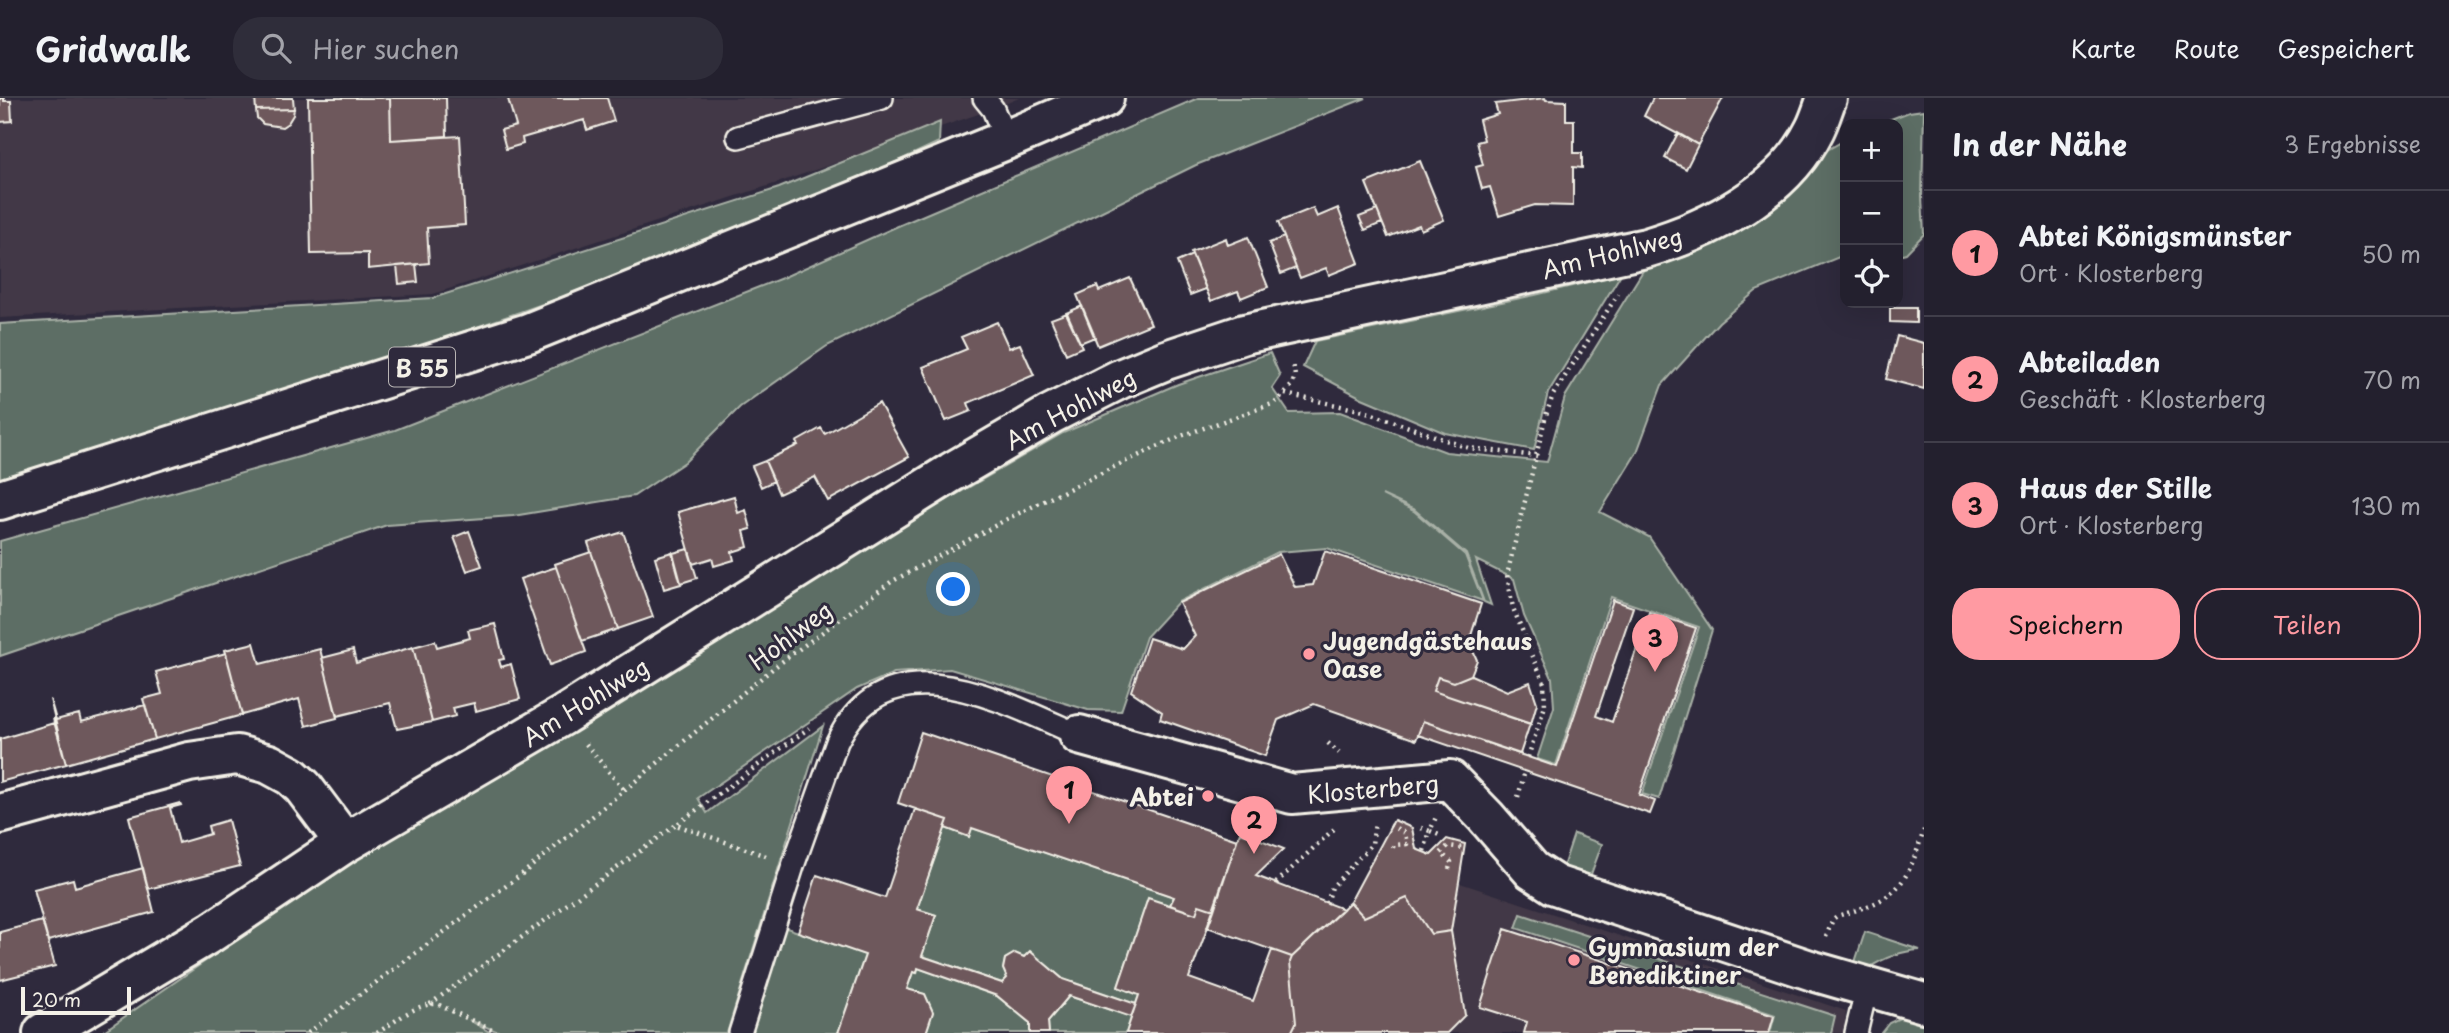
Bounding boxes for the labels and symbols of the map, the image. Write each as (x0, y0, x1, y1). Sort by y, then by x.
street label: Am Hohlweg (1538, 217, 1686, 287)
road number: B 55 (389, 348, 455, 386)
street label: Am Hohlweg (998, 358, 1142, 458)
your location (936, 572, 970, 606)
street label: Hohlweg (741, 592, 839, 678)
pin: 3 (1632, 614, 1678, 672)
place label: Jugendgästehaus Oase (1323, 622, 1532, 686)
marker: Jugendgästehaus Oase (1301, 646, 1317, 662)
street label: Am Hohlweg (514, 648, 656, 754)
street label: Klosterberg (1306, 764, 1440, 812)
pin: 1 (1046, 766, 1092, 824)
place label: Abtei (1129, 778, 1194, 814)
marker: Abtei (1200, 788, 1216, 804)
pin: 2 (1231, 796, 1277, 854)
place label: Gymnasium der Benediktiner (1588, 928, 1779, 992)
marker: Gymnasium der Benediktiner (1566, 952, 1582, 968)
scale bar (21, 984, 131, 1016)

